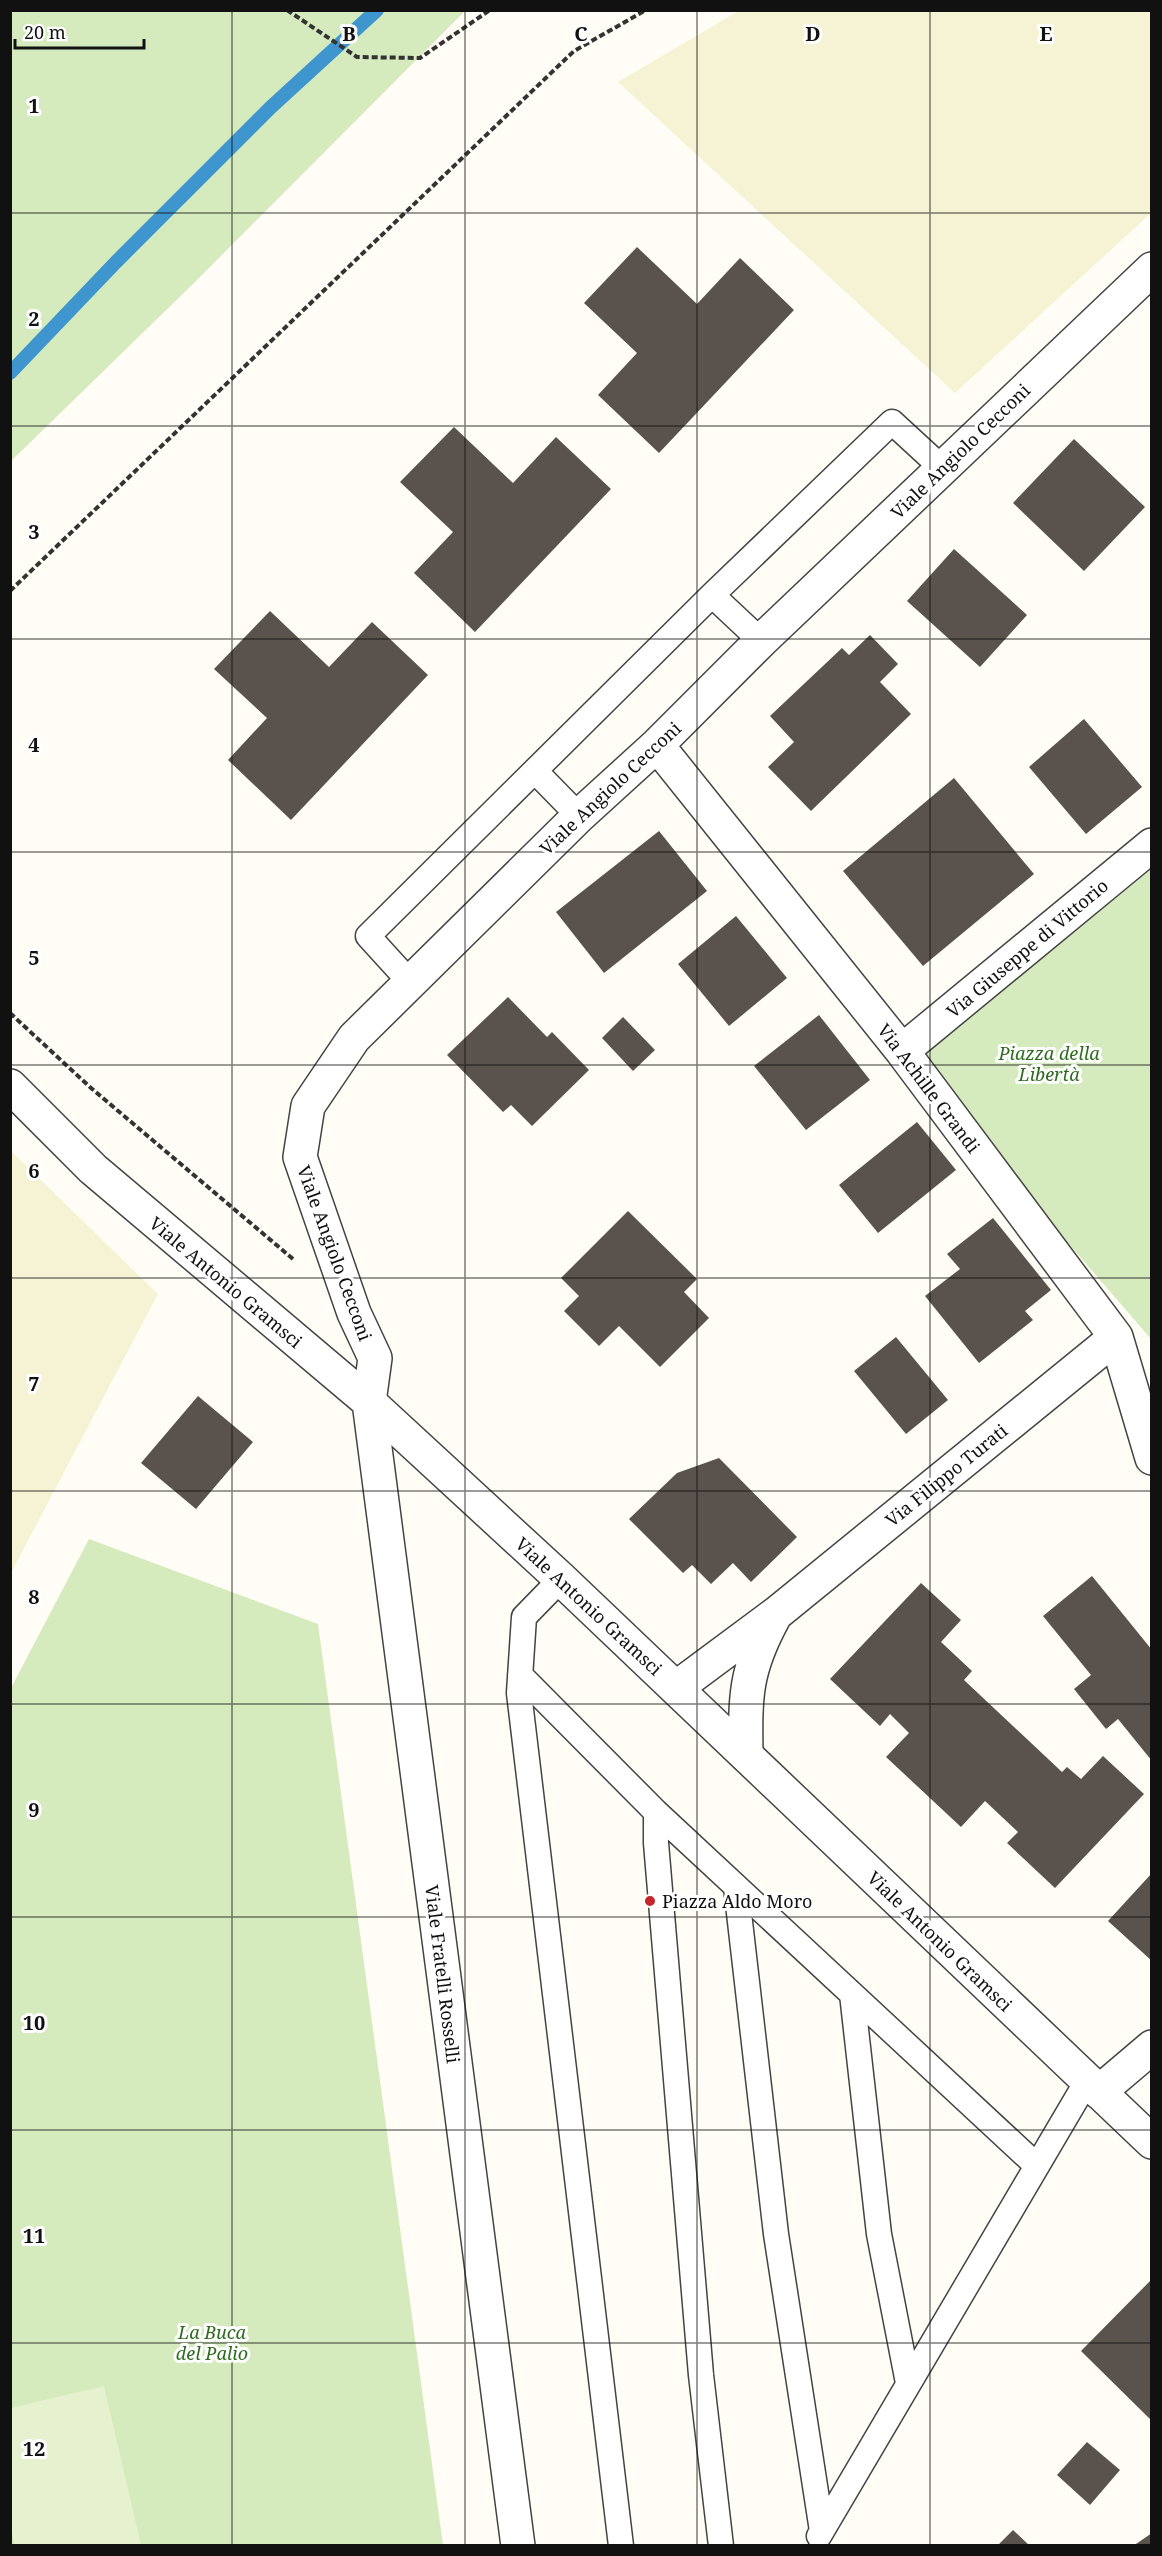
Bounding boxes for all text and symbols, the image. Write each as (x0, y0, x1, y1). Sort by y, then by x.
scale bar (15, 12, 144, 50)
text: 20 m (24, 20, 66, 44)
text: B (342, 20, 356, 47)
text: C (574, 20, 588, 47)
text: D (805, 20, 821, 47)
text: E (1039, 20, 1053, 47)
text: 1 (28, 92, 40, 119)
text: 2 (28, 305, 40, 332)
street label: Viale Angiolo Cecconi (885, 378, 1035, 524)
text: 3 (28, 518, 40, 545)
street label: Viale Angiolo Cecconi (534, 716, 686, 860)
text: 4 (28, 731, 40, 758)
street label: Via Giuseppe di Vittorio (941, 873, 1113, 1023)
text: 5 (28, 944, 40, 971)
street label: Via Achille Grandi (872, 1018, 986, 1158)
park label: Piazza della Libertà (997, 1041, 1100, 1086)
text: 6 (28, 1157, 40, 1184)
street label: Viale Angiolo Cecconi (292, 1162, 378, 1344)
street label: Viale Antonio Gramsci (145, 1211, 308, 1353)
text: 7 (28, 1370, 40, 1397)
street label: Via Filippo Turati (880, 1418, 1012, 1532)
street label: Viale Antonio Gramsci (511, 1532, 668, 1680)
text: 8 (28, 1583, 40, 1610)
text: 9 (28, 1796, 40, 1823)
street label: Viale Antonio Gramsci (863, 1866, 1018, 2017)
street label: Viale Fratelli Rosselli (420, 1884, 466, 2065)
place label: Piazza Aldo Moro (662, 1889, 813, 1913)
marker: Piazza Aldo Moro (643, 1894, 657, 1908)
text: 10 (23, 2009, 45, 2036)
text: 11 (23, 2222, 45, 2249)
park label: La Buca del Palio (176, 2320, 248, 2365)
text: 12 (23, 2435, 45, 2462)

